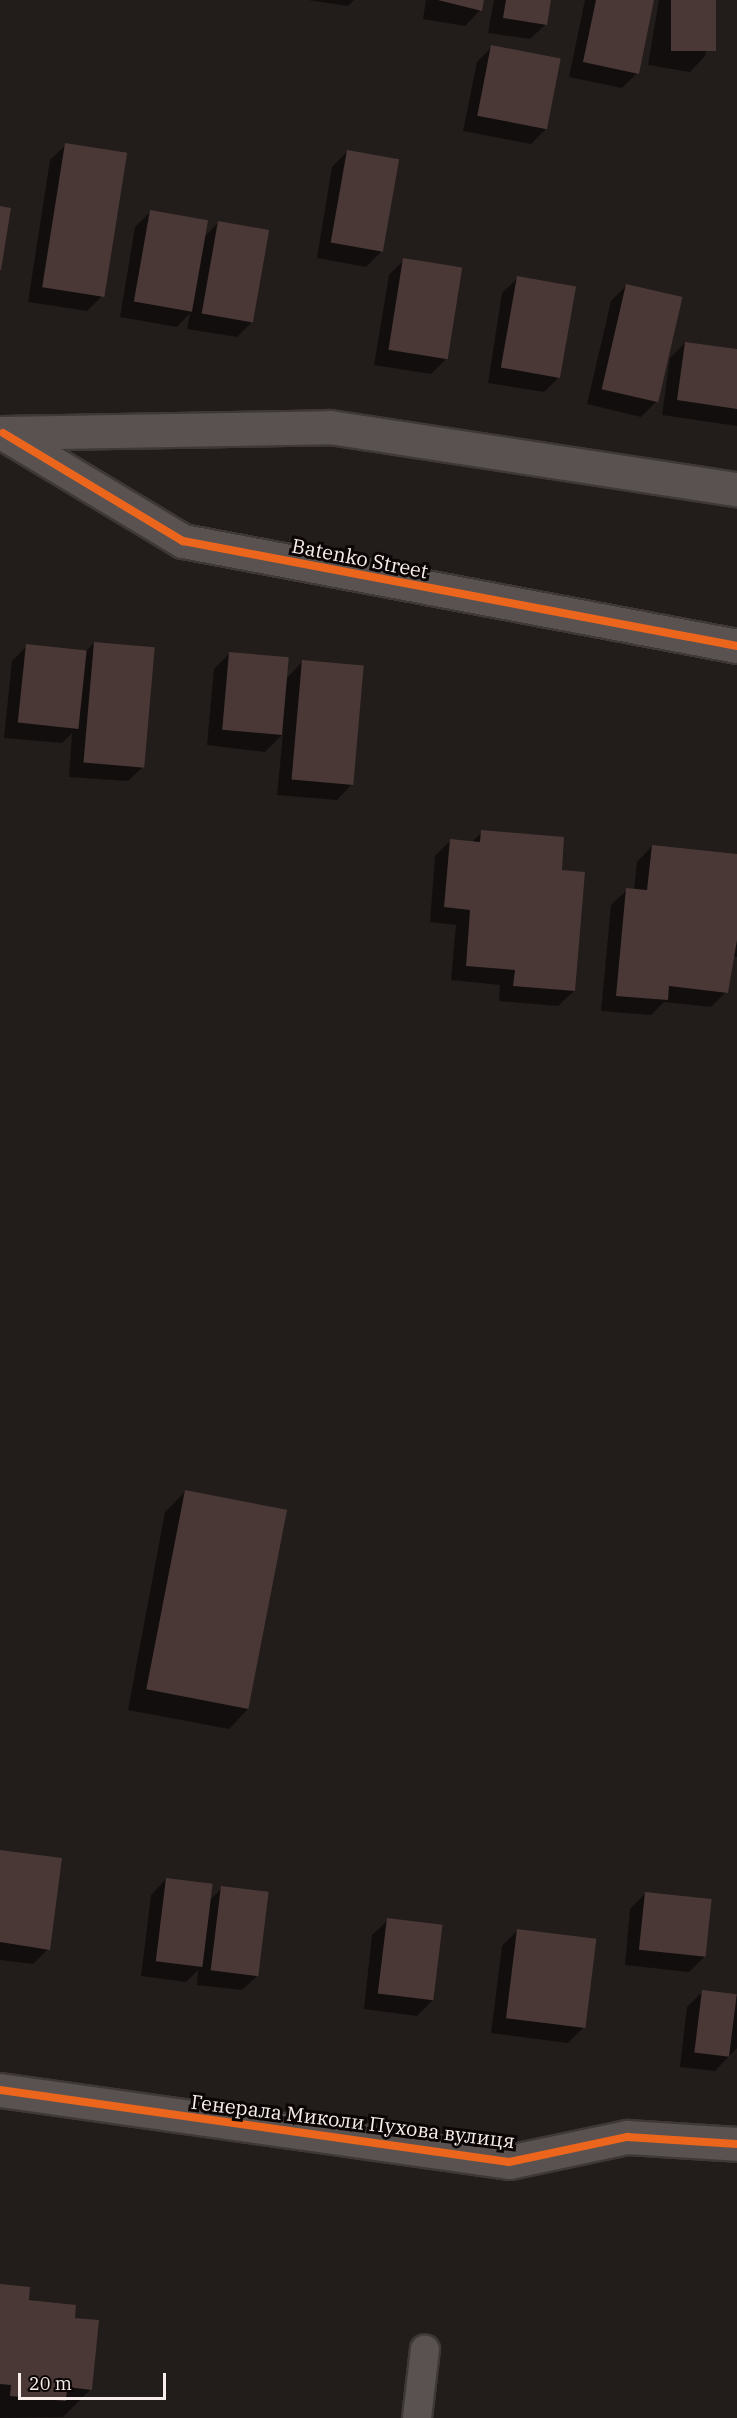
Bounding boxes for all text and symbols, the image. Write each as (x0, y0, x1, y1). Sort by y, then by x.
street label: Batenko Street (290, 533, 430, 583)
street label: Генерала Миколи Пухова вулиця (190, 2089, 516, 2153)
scale bar (21, 2361, 170, 2399)
text: 20 m (29, 2372, 72, 2395)

